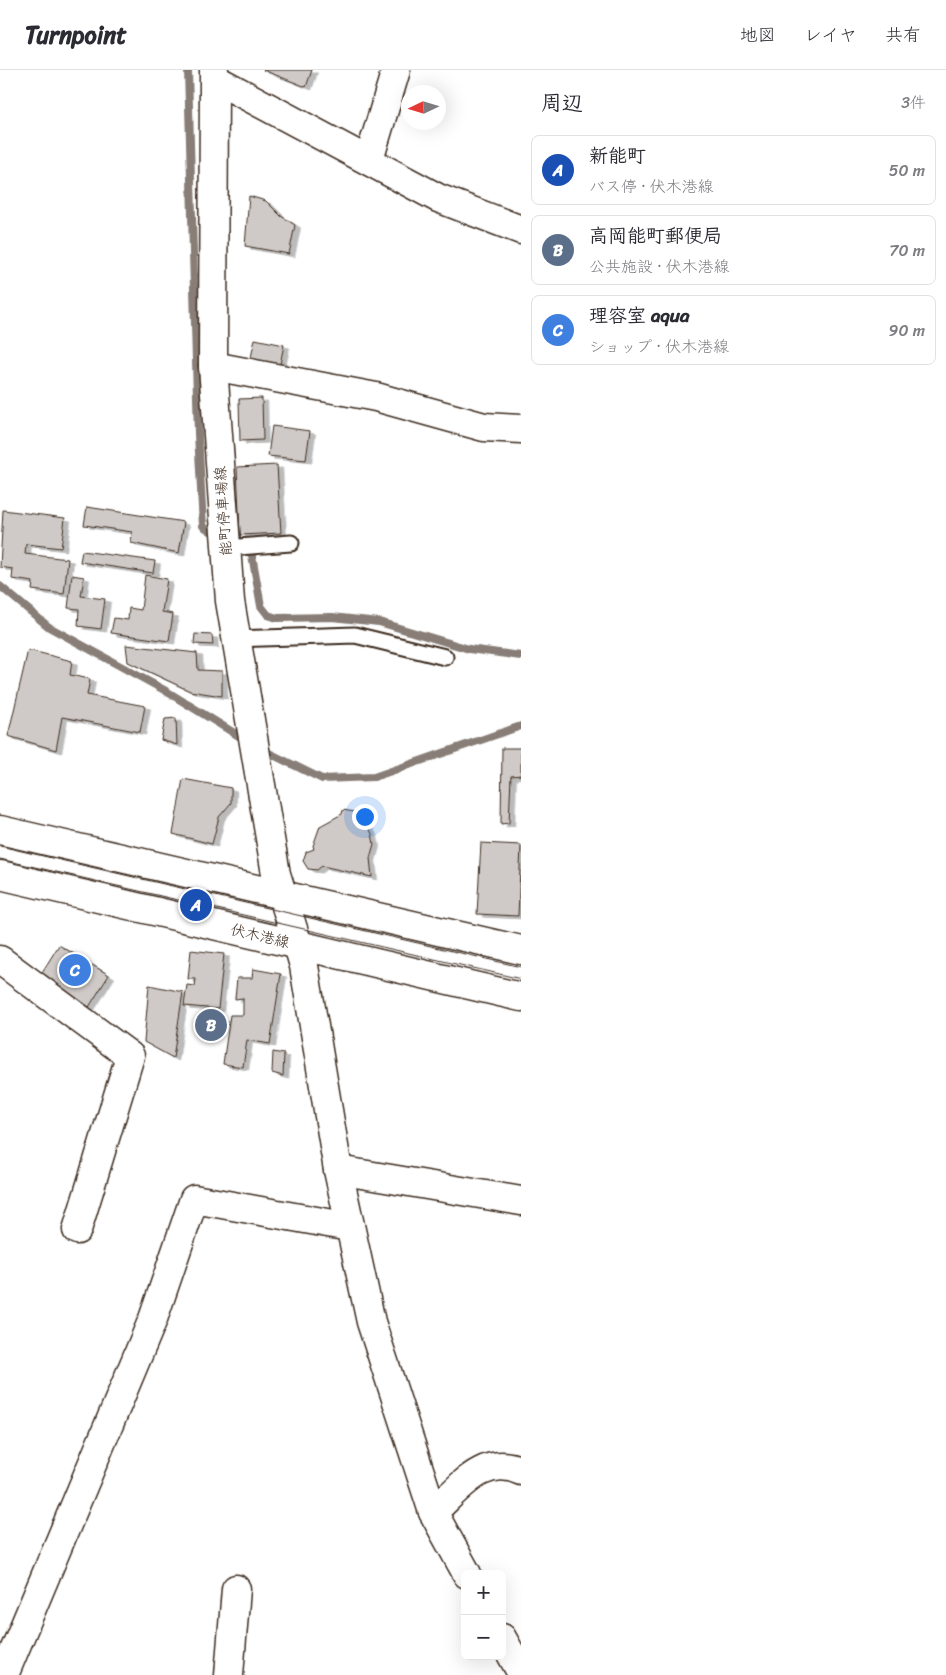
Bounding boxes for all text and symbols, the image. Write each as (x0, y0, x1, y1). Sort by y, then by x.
text: Turnpoint (25, 14, 127, 56)
text: 地図 (740, 19, 776, 51)
text: レイヤ (804, 19, 857, 51)
text: 共有 (885, 19, 921, 51)
text: 周辺 (541, 84, 583, 122)
north arrow (401, 85, 446, 130)
text: 3件 (901, 88, 926, 117)
text: 新能町 (589, 139, 646, 172)
text: A (553, 156, 563, 185)
text: 50 m (889, 156, 925, 185)
text: バス停 · 伏木港線 (589, 172, 714, 201)
text: 高岡能町郵便局 (589, 219, 722, 252)
text: B (553, 236, 563, 265)
text: 70 m (889, 236, 925, 265)
text: 公共施設 · 伏木港線 (589, 252, 730, 281)
text: 理容室 aqua (589, 299, 689, 332)
text: C (553, 316, 563, 345)
text: 90 m (889, 316, 925, 345)
text: ショップ · 伏木港線 (589, 332, 729, 361)
street label: 能町停車場線 (207, 465, 239, 557)
your location (352, 804, 378, 830)
pin: A (180, 886, 212, 924)
street label: 伏木港線 (228, 917, 292, 955)
pin: C (59, 951, 91, 989)
pin: B (195, 1006, 227, 1044)
map controls (461, 1570, 506, 1660)
button: + (461, 1570, 506, 1615)
button: − (461, 1615, 506, 1660)

